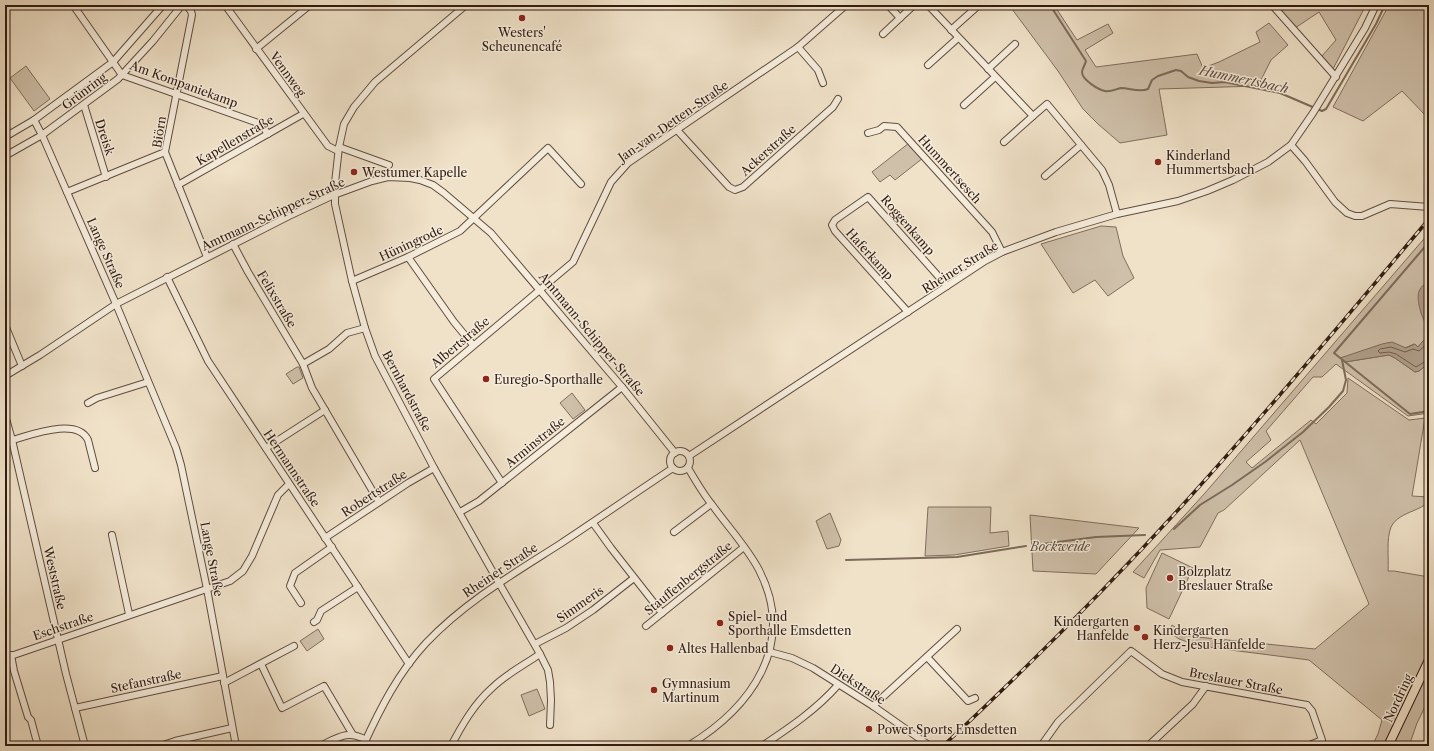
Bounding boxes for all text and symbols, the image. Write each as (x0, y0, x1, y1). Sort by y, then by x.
marker: Westers' Scheunencafé (517, 13, 527, 23)
place label: Westers' Scheunencafé (482, 25, 562, 54)
street label: Vennweg (266, 48, 310, 100)
street label: Am Kompaniekamp (127, 57, 240, 111)
water label: Hummertsbach (1197, 62, 1290, 96)
street label: Grünring (59, 69, 110, 113)
street label: Jan-van-Detten-Straße (613, 77, 731, 166)
street label: Kapellenstraße (194, 112, 277, 168)
street label: Biörn (149, 115, 169, 149)
street label: Dreisk (92, 117, 118, 158)
street label: Ackerstraße (737, 121, 799, 179)
street label: Hummertsesch (915, 132, 985, 207)
place label: Kinderland Hummertsbach (1166, 148, 1255, 177)
marker: Kinderland Hummertsbach (1153, 157, 1163, 167)
place label: Westumer Kapelle (361, 165, 467, 180)
marker: Westumer Kapelle (349, 167, 359, 177)
street label: Amtmann-Schipper-Straße (198, 174, 347, 254)
street label: Roggenkamp (878, 192, 938, 258)
street label: Lange Straße (84, 215, 128, 291)
street label: Hüningrode (377, 222, 446, 264)
street label: Haferkamp (843, 225, 897, 283)
street label: Rheiner Straße (919, 238, 1001, 296)
street label: Felixstraße (254, 268, 300, 331)
street label: Amtmann-Schipper-Straße (535, 269, 648, 399)
street label: Albertstraße (427, 313, 492, 371)
street label: Bernhardstraße (379, 348, 435, 434)
place label: Euregio-Sporthalle (494, 372, 603, 387)
marker: Euregio-Sporthalle (481, 374, 491, 384)
street label: Arminstraße (501, 413, 568, 471)
street label: Hermannstraße (261, 426, 324, 510)
street label: Robertstraße (338, 466, 410, 520)
street label: Lange Straße (197, 520, 227, 598)
street label: Stauffenbergstraße (641, 538, 735, 618)
street label: Rheiner Straße (460, 539, 540, 600)
park label: Bockweide (1029, 539, 1091, 554)
street label: Weststraße (40, 544, 70, 611)
place label: Bolzplatz Breslauer Straße (1178, 564, 1273, 593)
marker: Bolzplatz Breslauer Straße (1165, 573, 1175, 583)
street label: Simmeris (554, 582, 606, 626)
street label: Eschstraße (31, 609, 96, 643)
place label: Spiel- und Sporthalle Emsdetten (728, 609, 852, 638)
place label: Kindergarten Hanfelde (1053, 614, 1129, 643)
marker: Spiel- und Sporthalle Emsdetten (715, 618, 725, 628)
marker: Kindergarten Hanfelde (1132, 623, 1142, 633)
place label: Kindergarten Herz-Jesu Hanfelde (1153, 623, 1266, 652)
marker: Kindergarten Herz-Jesu Hanfelde (1140, 632, 1150, 642)
place label: Altes Hallenbad (677, 641, 769, 656)
marker: Altes Hallenbad (665, 643, 675, 653)
street label: Diekstraße (828, 661, 889, 708)
street label: Breslauer Straße (1188, 665, 1284, 697)
street label: Stefanstraße (109, 666, 183, 696)
street label: Nordring (1380, 671, 1416, 725)
place label: Gymnasium Martinum (662, 676, 731, 705)
marker: Gymnasium Martinum (649, 685, 659, 695)
place label: Power Sports Emsdetten (877, 722, 1018, 737)
marker: Power Sports Emsdetten (864, 724, 874, 734)

